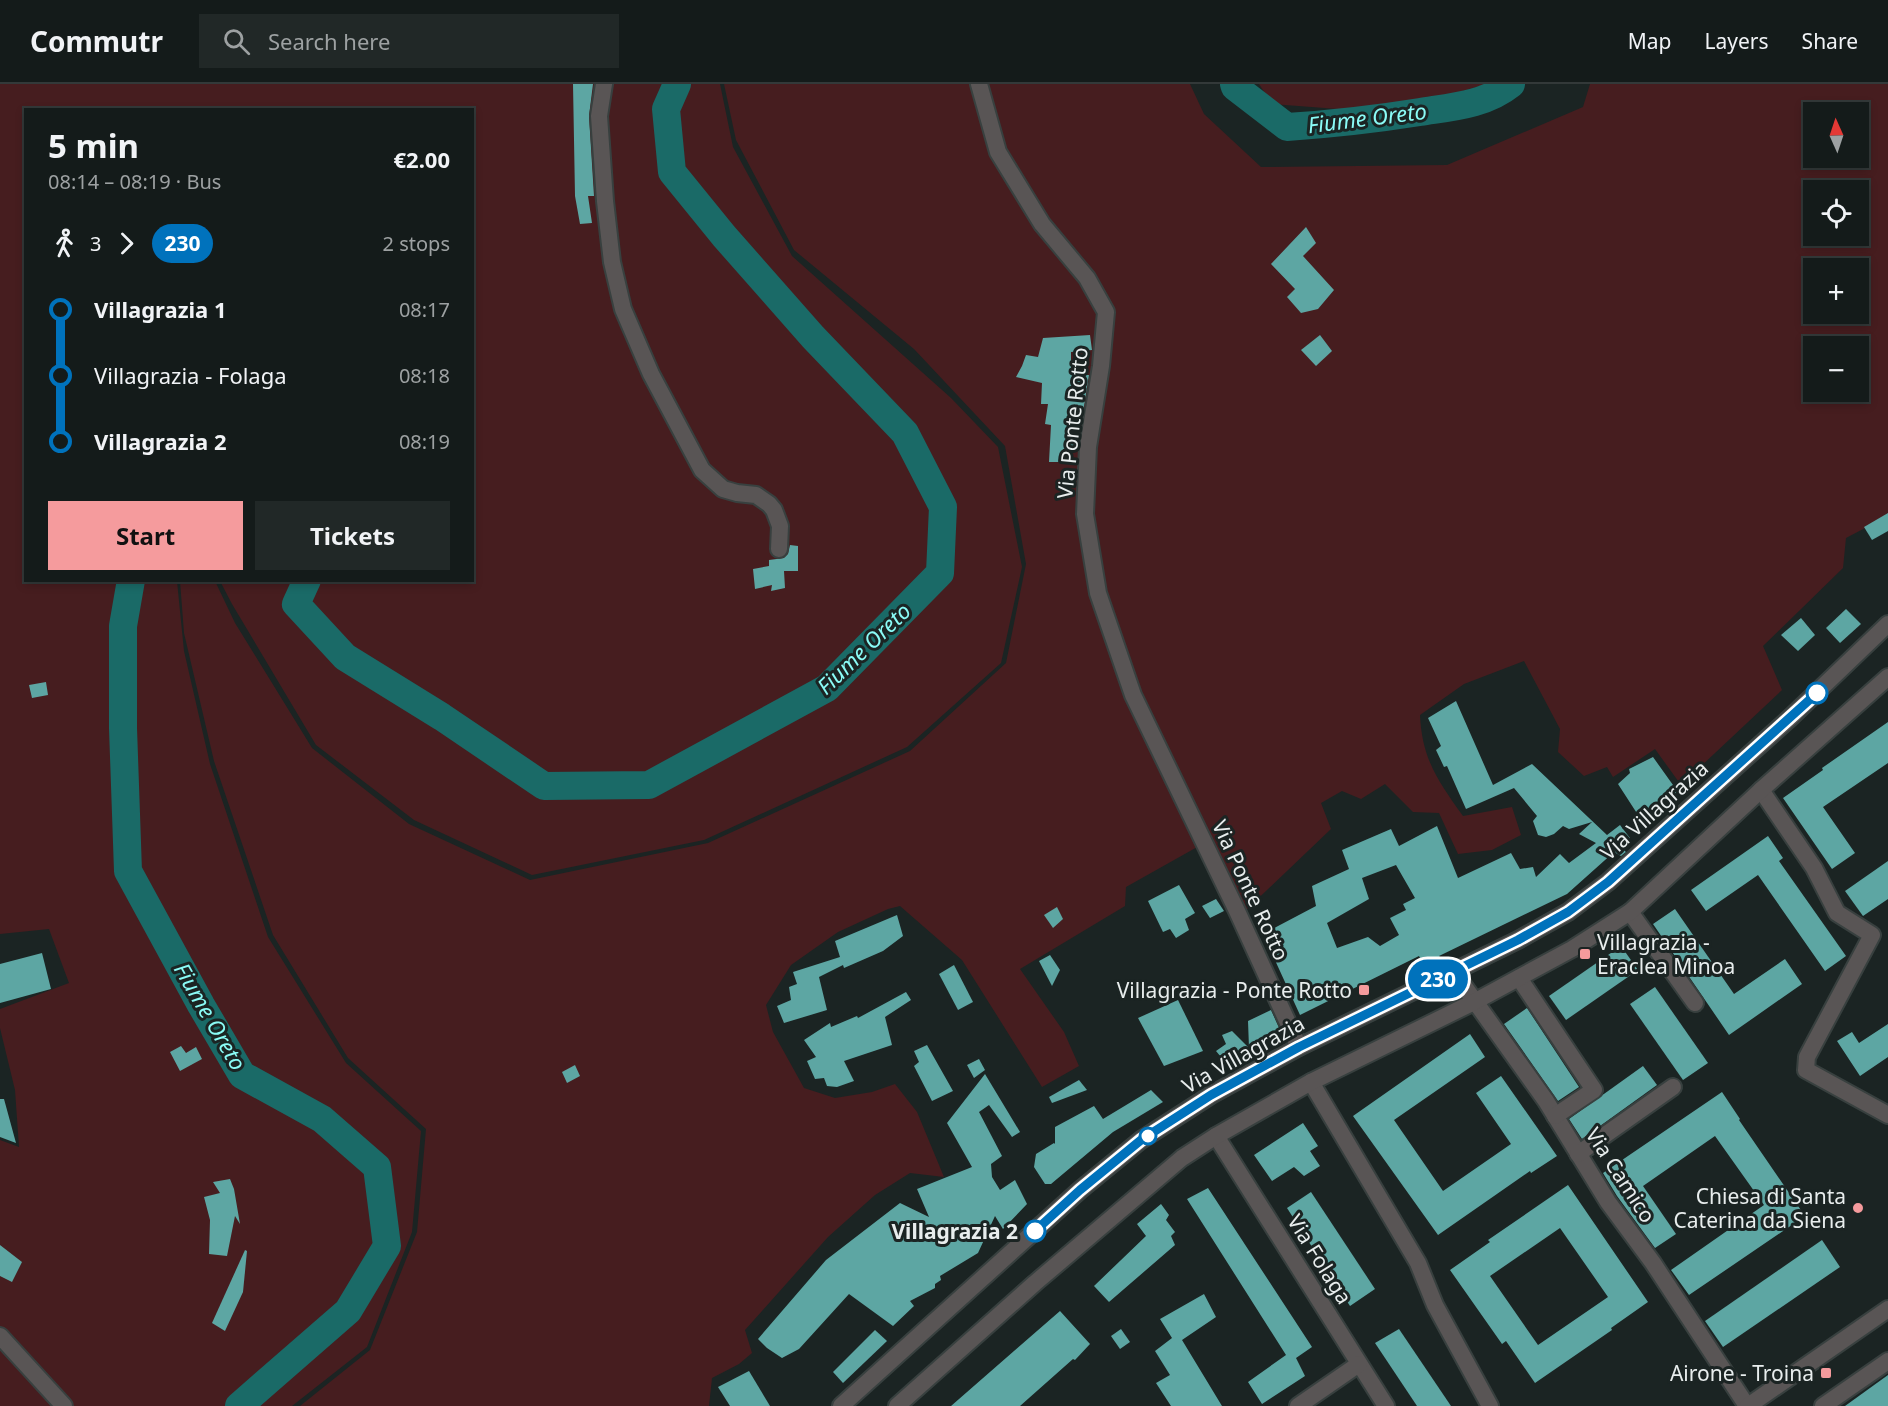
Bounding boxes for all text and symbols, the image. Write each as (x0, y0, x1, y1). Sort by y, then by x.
search box (199, 14, 619, 68)
text: Commutr (30, 22, 163, 60)
icon: search (220, 25, 253, 58)
text: Search here (268, 26, 390, 56)
text: Map (1628, 27, 1672, 55)
text: Layers (1705, 27, 1769, 55)
text: Share (1802, 27, 1858, 55)
water label: Fiume Oreto (1306, 95, 1428, 139)
north arrow (1803, 102, 1869, 168)
map controls (1803, 102, 1869, 402)
text: 5 min (48, 123, 139, 168)
text: €2.00 (393, 144, 450, 174)
text: 08:14 – 08:19 · Bus (48, 168, 221, 195)
button: locate (1803, 180, 1869, 246)
icon: walk (48, 227, 81, 260)
icon: forward (110, 227, 143, 260)
text: 230 (164, 229, 201, 257)
text: 3 (90, 230, 101, 257)
text: 2 stops (383, 230, 450, 257)
button: + (1803, 258, 1869, 324)
text: Villagrazia 1 (94, 294, 227, 324)
text: 08:17 (399, 296, 450, 323)
button: − (1803, 336, 1869, 402)
street label: Via Ponte Rotto (1050, 346, 1094, 500)
text: Villagrazia - Folaga (94, 360, 287, 390)
text: 08:18 (399, 362, 450, 389)
text: Villagrazia 2 (94, 426, 227, 456)
text: 08:19 (399, 428, 450, 455)
button: Start (48, 501, 243, 570)
button: Tickets (255, 501, 450, 570)
water label: Fiume Oreto (810, 596, 916, 700)
unlabelled marker (1806, 682, 1828, 704)
street label: Via Villagrazia (1594, 754, 1714, 866)
street label: Via Ponte Rotto (1206, 815, 1296, 965)
place label: Villagrazia - Eraclea Minoa (1597, 928, 1735, 980)
marker: Villagrazia - Eraclea Minoa (1578, 947, 1592, 961)
water label: Fiume Oreto (168, 957, 254, 1075)
line badge: 230 (1404, 960, 1472, 998)
text: 230 (1420, 965, 1456, 993)
place label: Villagrazia - Ponte Rotto (1117, 976, 1352, 1004)
marker: Villagrazia - Ponte Rotto (1357, 983, 1371, 997)
street label: Via Villagrazia (1177, 1009, 1309, 1099)
street label: Via Camico (1580, 1122, 1662, 1228)
unlabelled marker (1139, 1127, 1157, 1145)
place label: Chiesa di Santa Caterina da Siena (1674, 1182, 1846, 1234)
marker: Chiesa di Santa Caterina da Siena (1851, 1201, 1865, 1215)
street label: Via Folaga (1281, 1209, 1359, 1309)
place label: Villagrazia 2 (891, 1217, 1018, 1245)
marker: Villagrazia 2 (1024, 1220, 1046, 1242)
place label: Airone - Troina (1670, 1359, 1814, 1387)
marker: Airone - Troina (1819, 1366, 1833, 1380)

